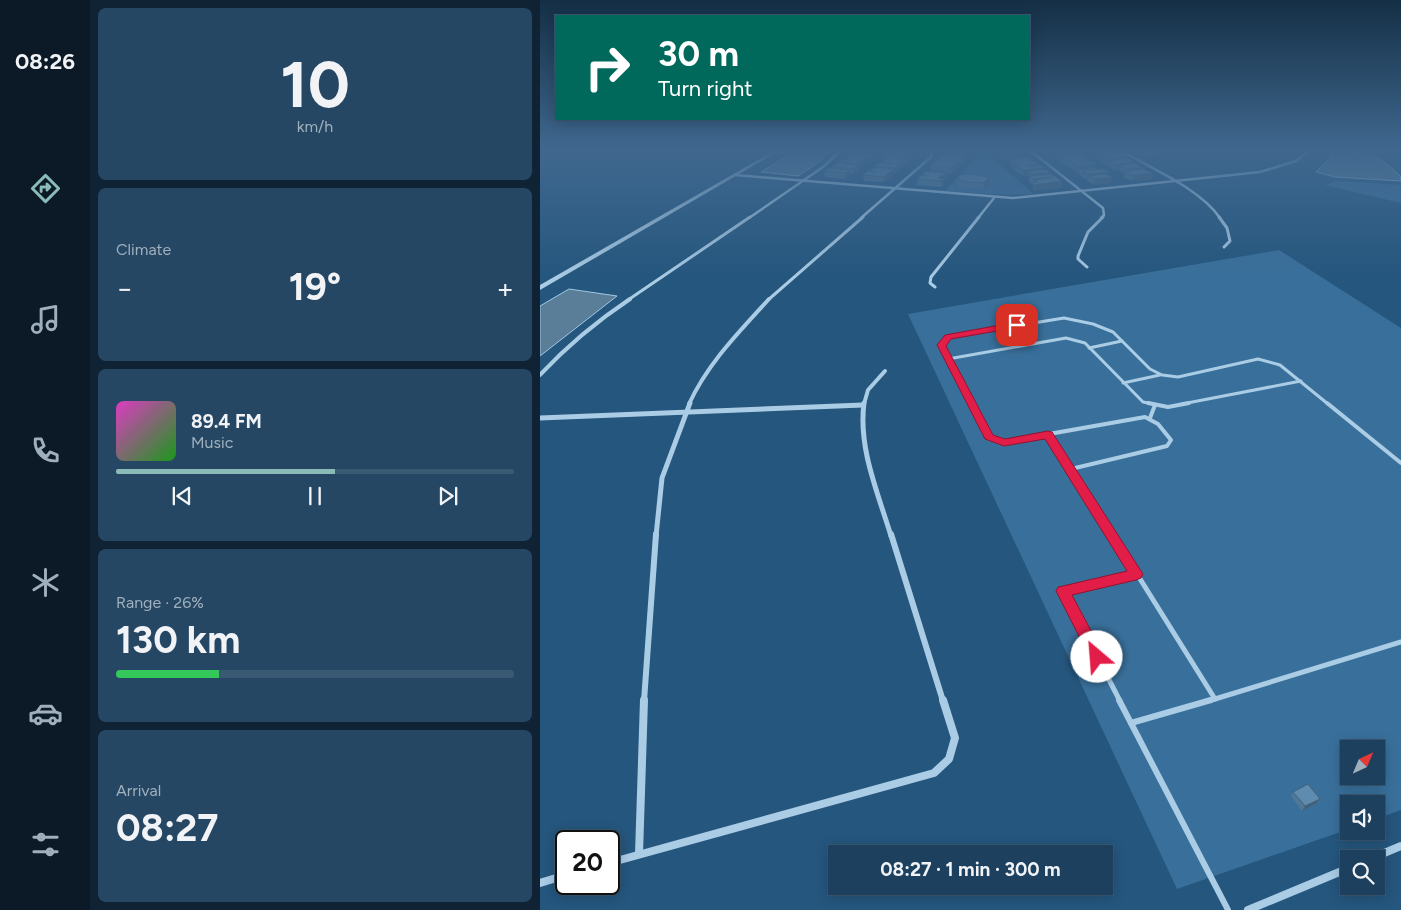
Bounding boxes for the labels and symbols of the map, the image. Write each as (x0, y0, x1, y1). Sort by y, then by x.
pin (996, 304, 1038, 346)
position arrow (1070, 630, 1122, 682)
north arrow (1340, 740, 1385, 785)
speed limit sign: 20 (555, 830, 620, 895)

